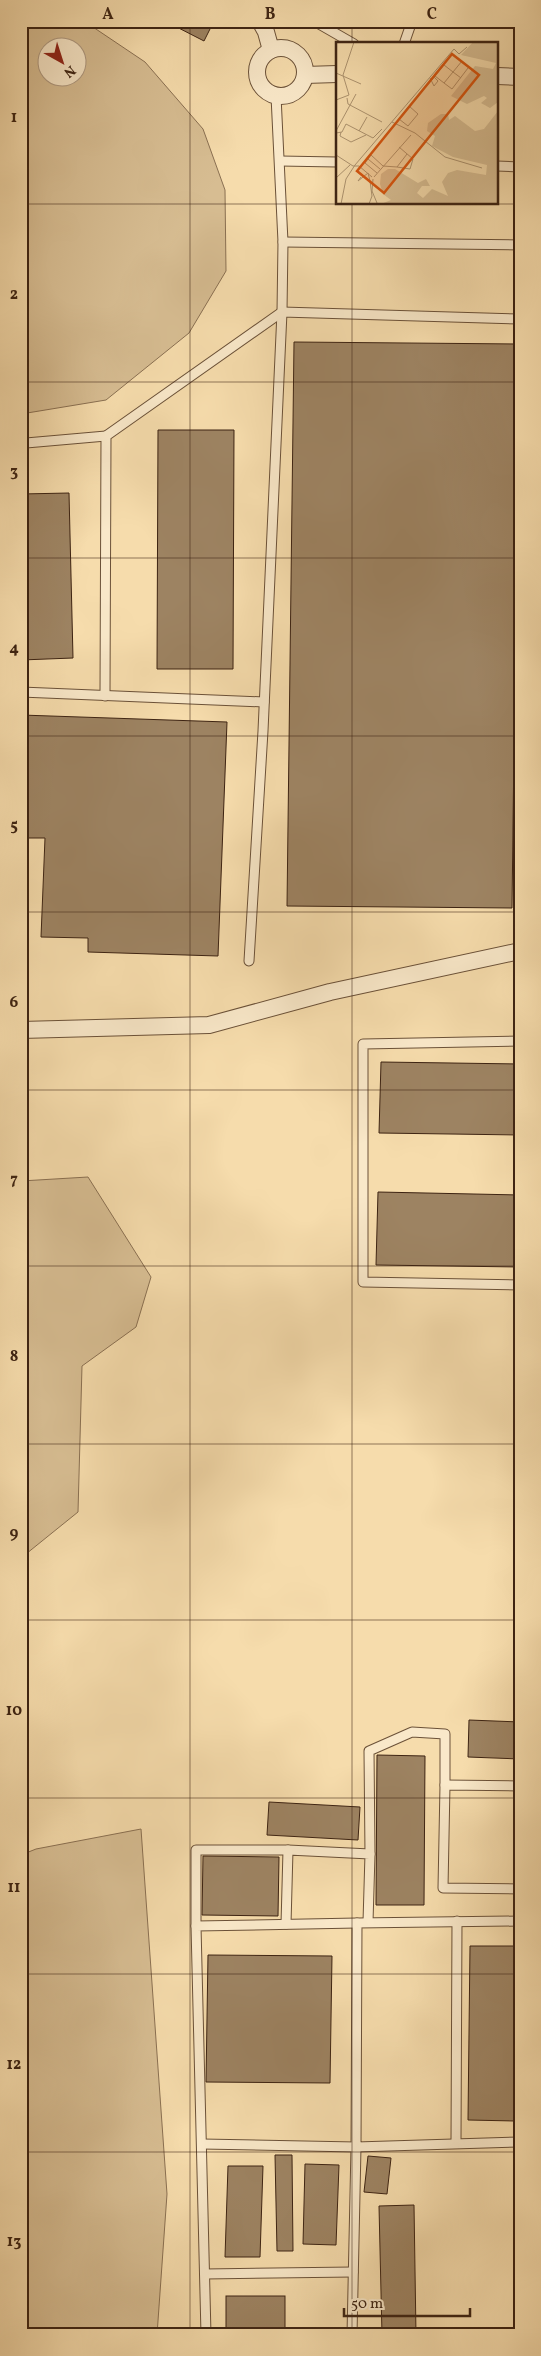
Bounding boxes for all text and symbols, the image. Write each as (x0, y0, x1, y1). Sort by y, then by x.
text: A (102, 4, 114, 26)
text: B (265, 4, 276, 26)
text: C (427, 4, 437, 26)
north arrow (38, 38, 88, 88)
inset map (336, 42, 498, 205)
text: N (59, 60, 79, 82)
text: 1 (11, 107, 17, 129)
text: 2 (10, 284, 18, 306)
text: 3 (10, 461, 18, 483)
text: 4 (9, 638, 19, 660)
text: 5 (10, 815, 18, 837)
text: 6 (10, 992, 19, 1014)
text: 7 (10, 1169, 18, 1191)
text: 8 (10, 1346, 18, 1368)
text: 9 (10, 1523, 19, 1545)
text: 10 (6, 1700, 22, 1722)
text: 11 (8, 1877, 20, 1899)
text: 12 (7, 2054, 21, 2076)
text: 13 (7, 2231, 21, 2253)
scale bar (344, 2286, 470, 2318)
text: 50 m (351, 2294, 383, 2315)

